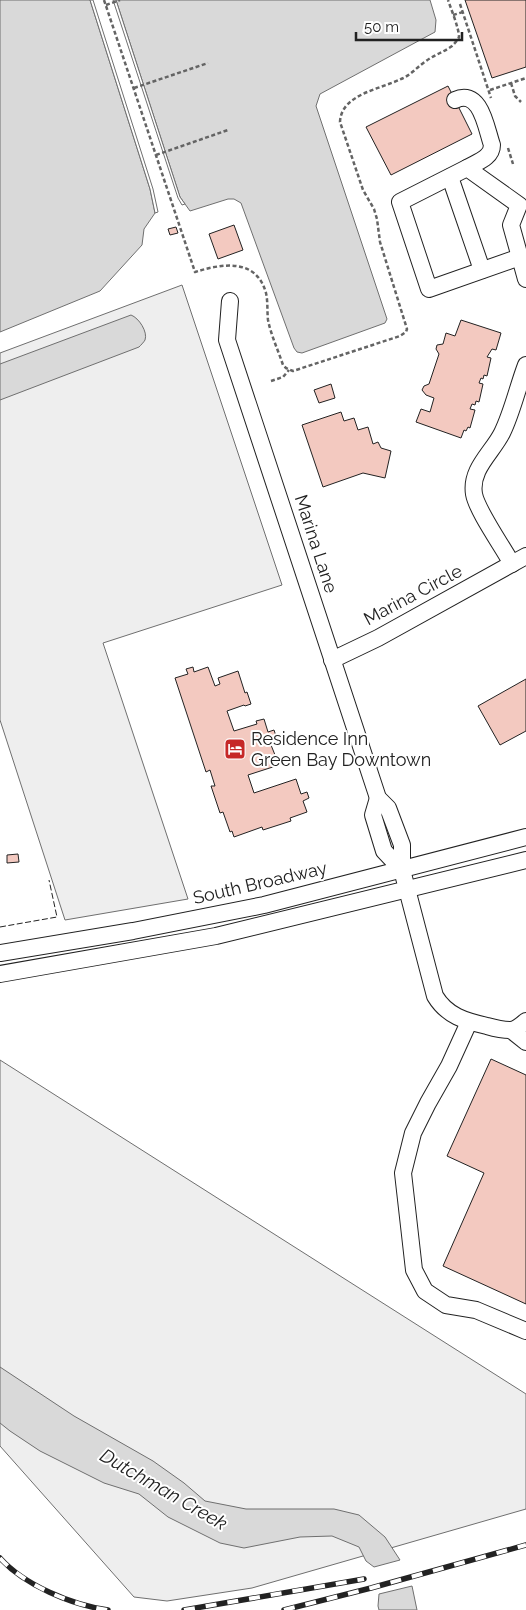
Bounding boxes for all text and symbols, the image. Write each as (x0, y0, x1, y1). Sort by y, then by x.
scale bar (356, 10, 462, 42)
text: 50 m (364, 18, 399, 36)
street label: Marina Lane (291, 492, 342, 596)
street label: Marina Circle (360, 560, 466, 629)
place label: Residence Inn Green Bay Downtown (251, 728, 431, 770)
hotel icon: Residence Inn Green Bay Downtown (223, 737, 247, 761)
street label: South Broadway (191, 857, 329, 908)
water label: Dutchman Creek (97, 1444, 231, 1534)

